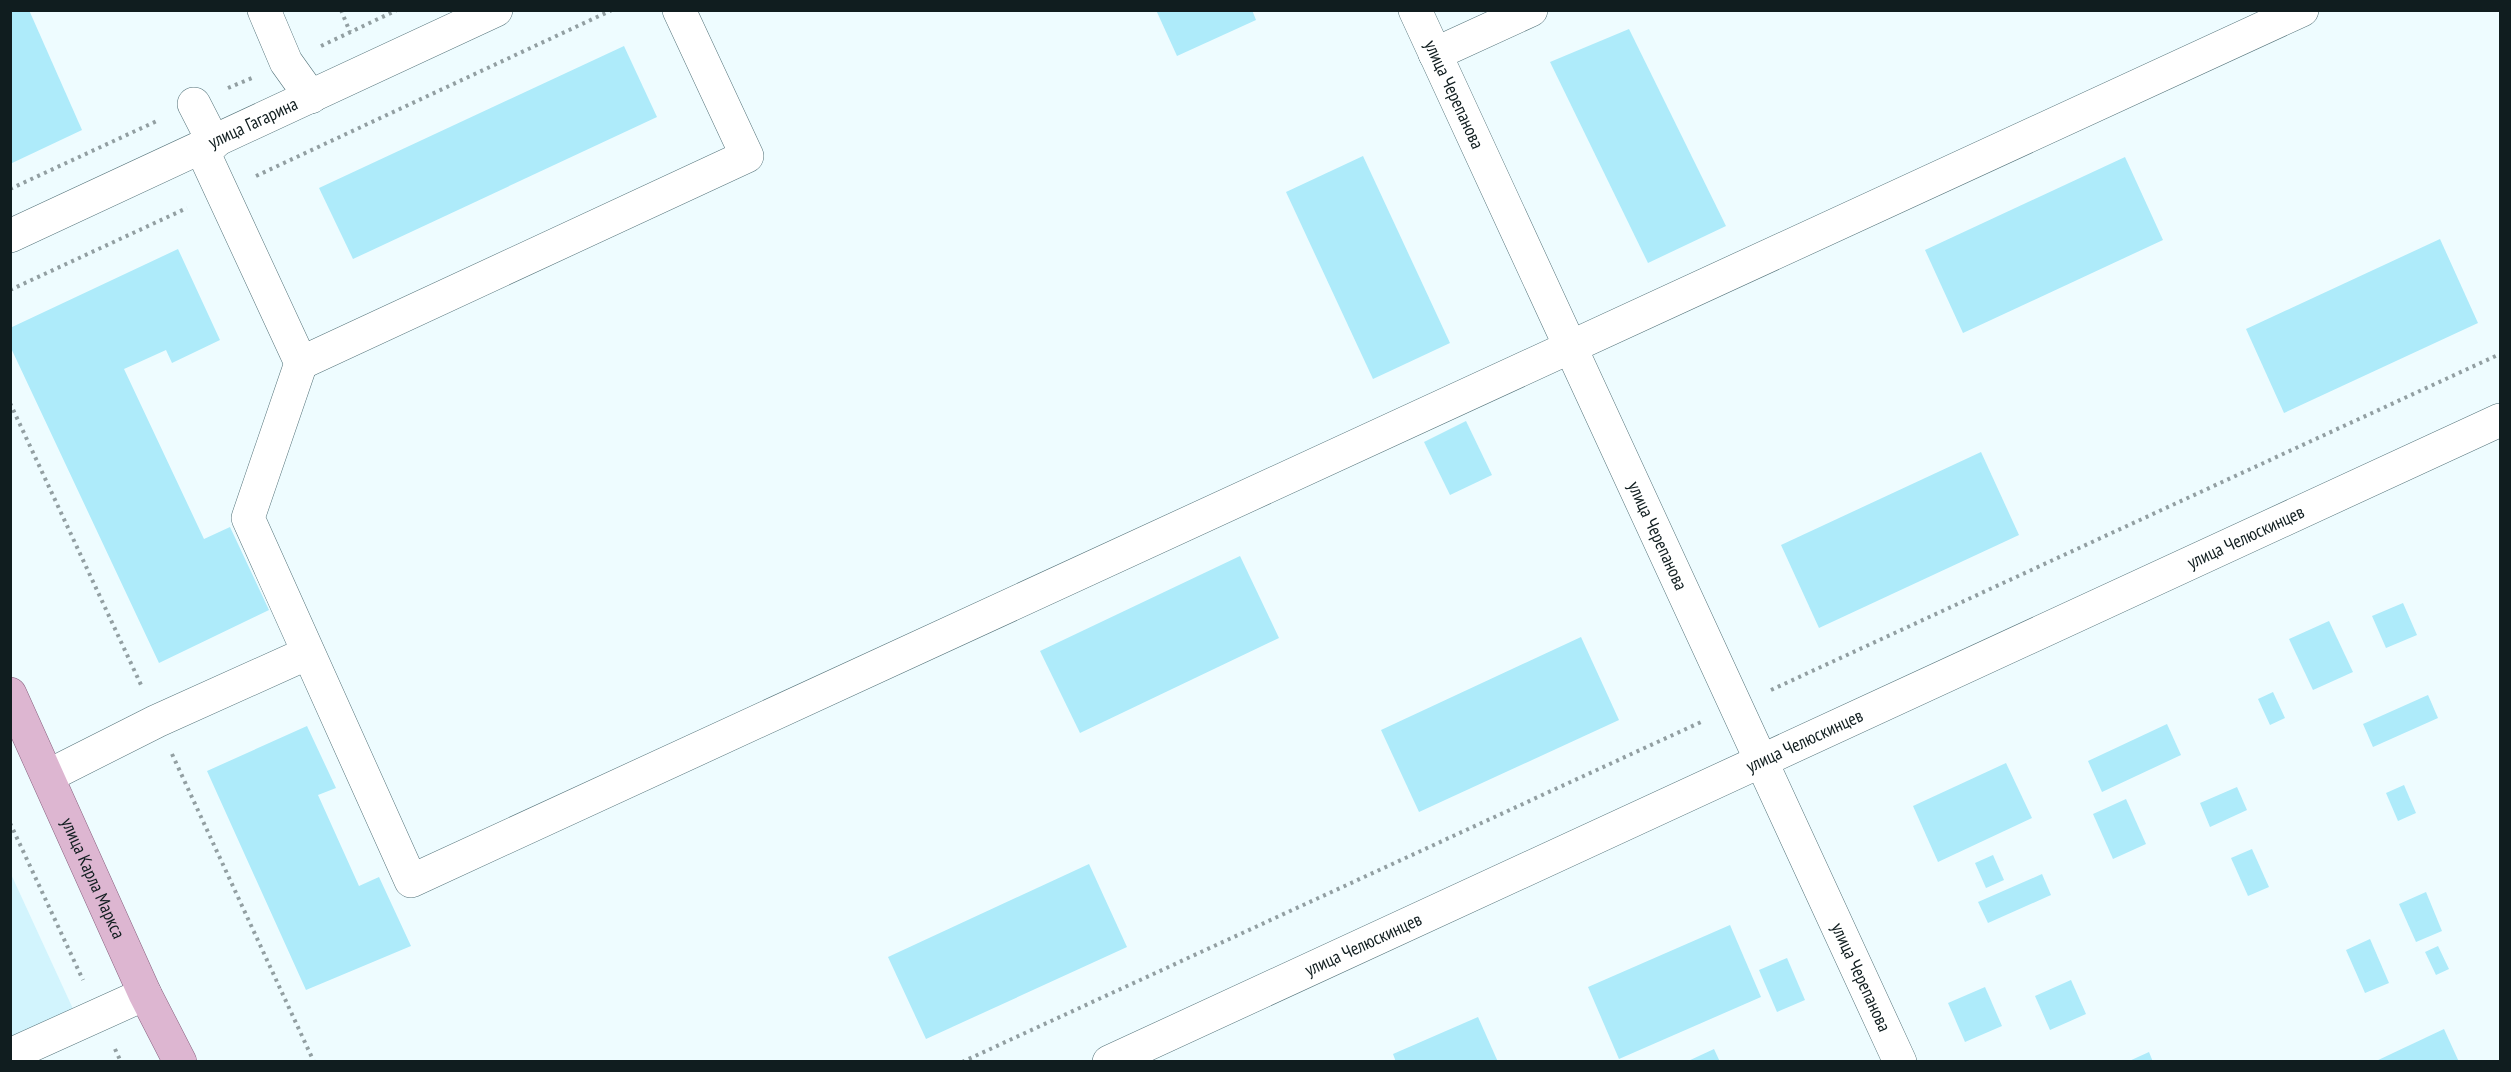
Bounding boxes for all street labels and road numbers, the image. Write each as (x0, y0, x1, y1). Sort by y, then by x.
street label: улица Черепанова (1419, 36, 1489, 152)
street label: улица Гагарина (204, 92, 301, 153)
street label: улица Черепанова (1623, 478, 1693, 594)
street label: улица Челюскинцев (2183, 500, 2308, 574)
street label: улица Челюскинцев (1742, 704, 1866, 777)
street label: улица Карла Маркса (56, 814, 131, 942)
street label: улица Челюскинцев (1301, 907, 1425, 981)
street label: улица Черепанова (1826, 919, 1896, 1035)

